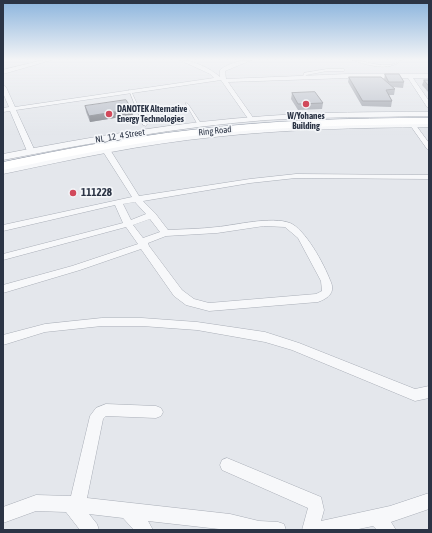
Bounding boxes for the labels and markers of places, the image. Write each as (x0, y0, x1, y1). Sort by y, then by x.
marker: W/Yohanes Building (301, 99, 311, 109)
place label: DANOTEK Alternative Energy Technologies (117, 104, 187, 125)
marker: DANOTEK Alternative Energy Technologies (104, 109, 114, 119)
place label: W/Yohanes Building (287, 111, 325, 132)
place label: 111228 (81, 186, 112, 200)
marker: 111228 (68, 188, 78, 198)

